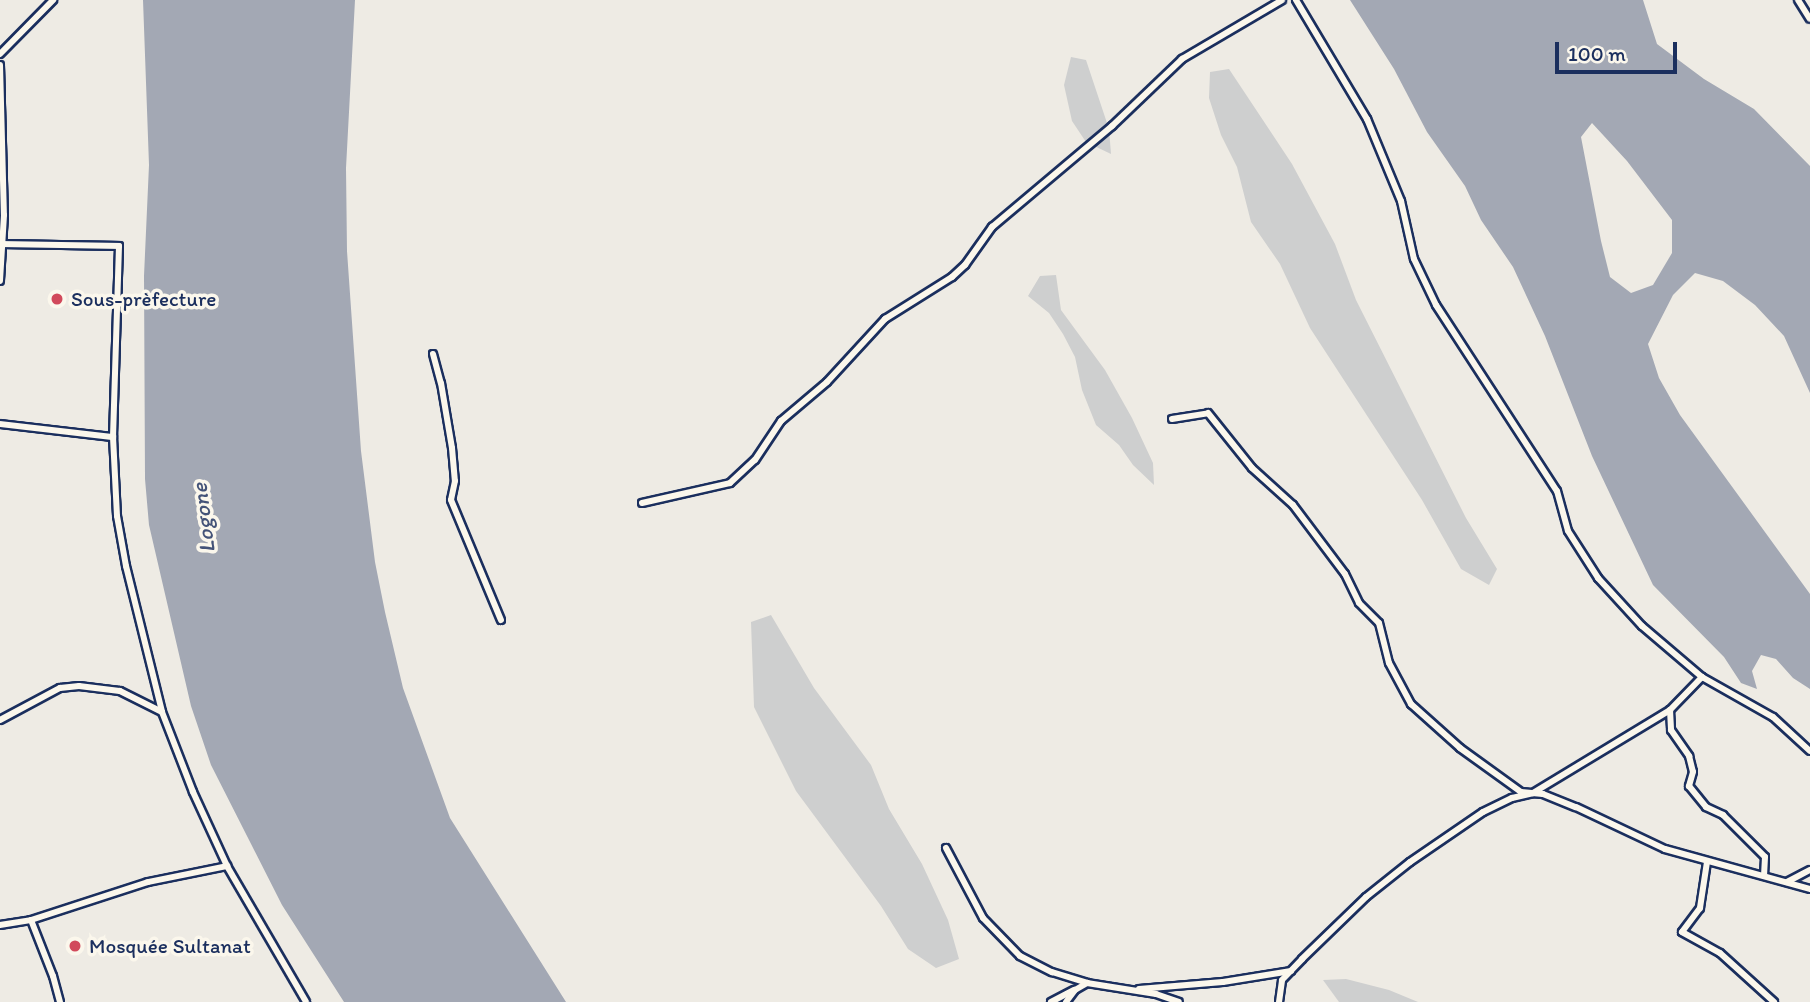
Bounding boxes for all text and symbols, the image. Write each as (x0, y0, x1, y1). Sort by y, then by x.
scale bar (1558, 28, 1680, 72)
text: 100 m (1568, 41, 1626, 66)
place label: Sous-prèfecture (71, 286, 216, 312)
marker: Sous-prèfecture (49, 291, 65, 307)
water label: Logone (185, 481, 221, 555)
place label: Mosquée Sultanat (89, 933, 251, 959)
marker: Mosquée Sultanat (67, 938, 83, 954)

